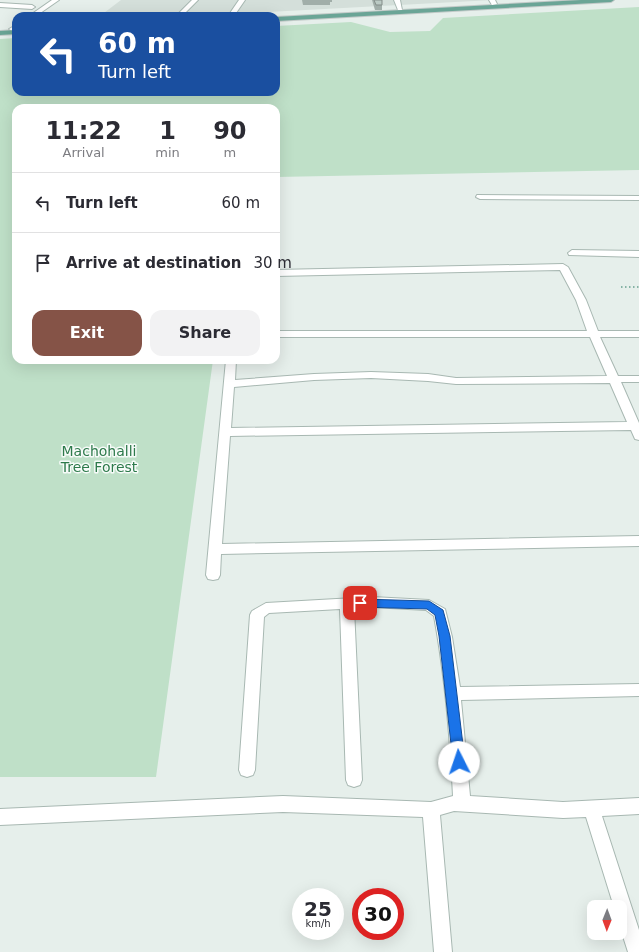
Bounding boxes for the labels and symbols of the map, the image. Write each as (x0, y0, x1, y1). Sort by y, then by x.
park label: Machohalli Tree Forest (60, 443, 138, 475)
pin (343, 586, 377, 620)
position arrow (438, 741, 480, 783)
speed limit sign: 30 (352, 888, 404, 940)
north arrow (587, 900, 627, 940)

